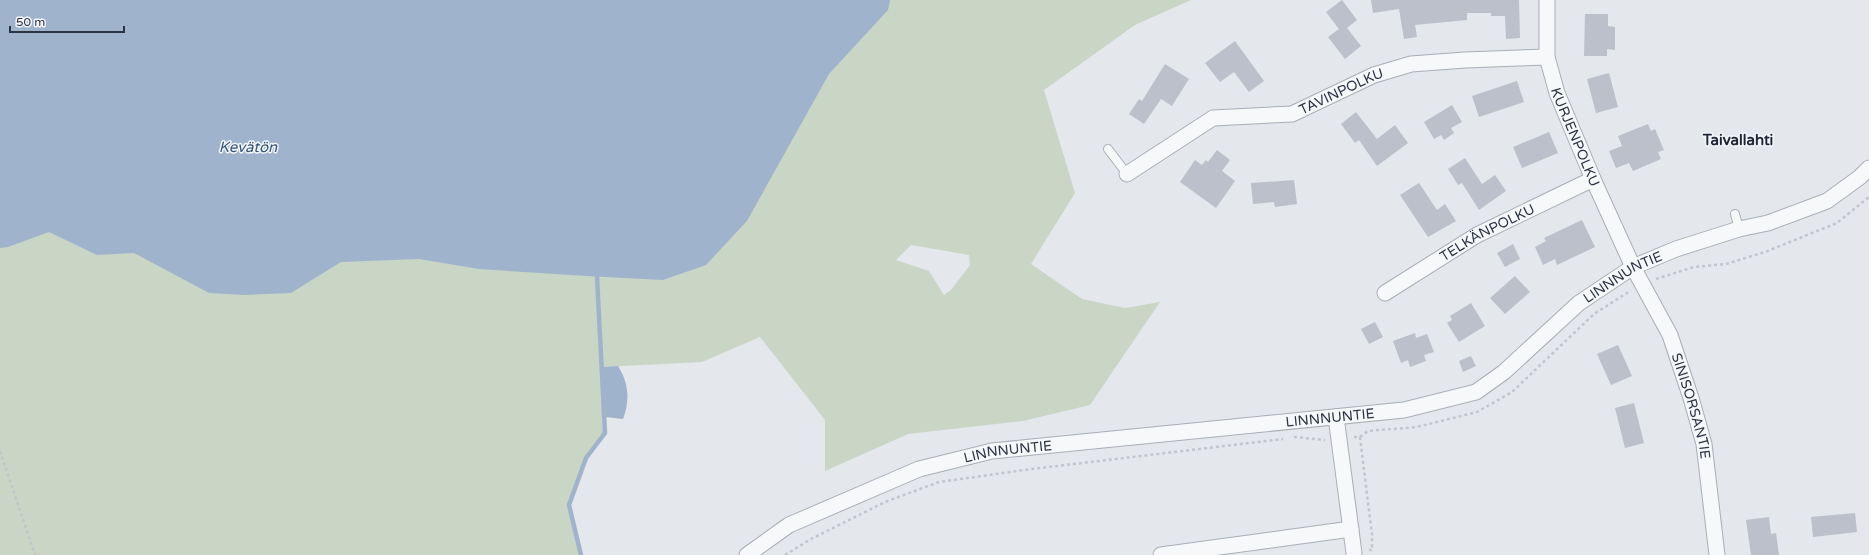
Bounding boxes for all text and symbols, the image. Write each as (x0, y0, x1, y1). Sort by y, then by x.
scale bar (10, 8, 124, 34)
text: 50 m (16, 15, 45, 29)
street label: TAVINPOLKU (1296, 65, 1385, 118)
street label: KURJENPOLKU (1547, 86, 1603, 189)
district label: Taivallahti (1702, 131, 1773, 149)
water label: Kevätön (219, 138, 278, 156)
street label: TELKÄNPOLKU (1437, 200, 1538, 265)
street label: LINNNUNTIE (1580, 248, 1665, 307)
street label: SINISORSANTIE (1668, 351, 1714, 460)
street label: LINNNUNTIE (1285, 405, 1375, 431)
street label: LINNNUNTIE (962, 437, 1053, 467)

